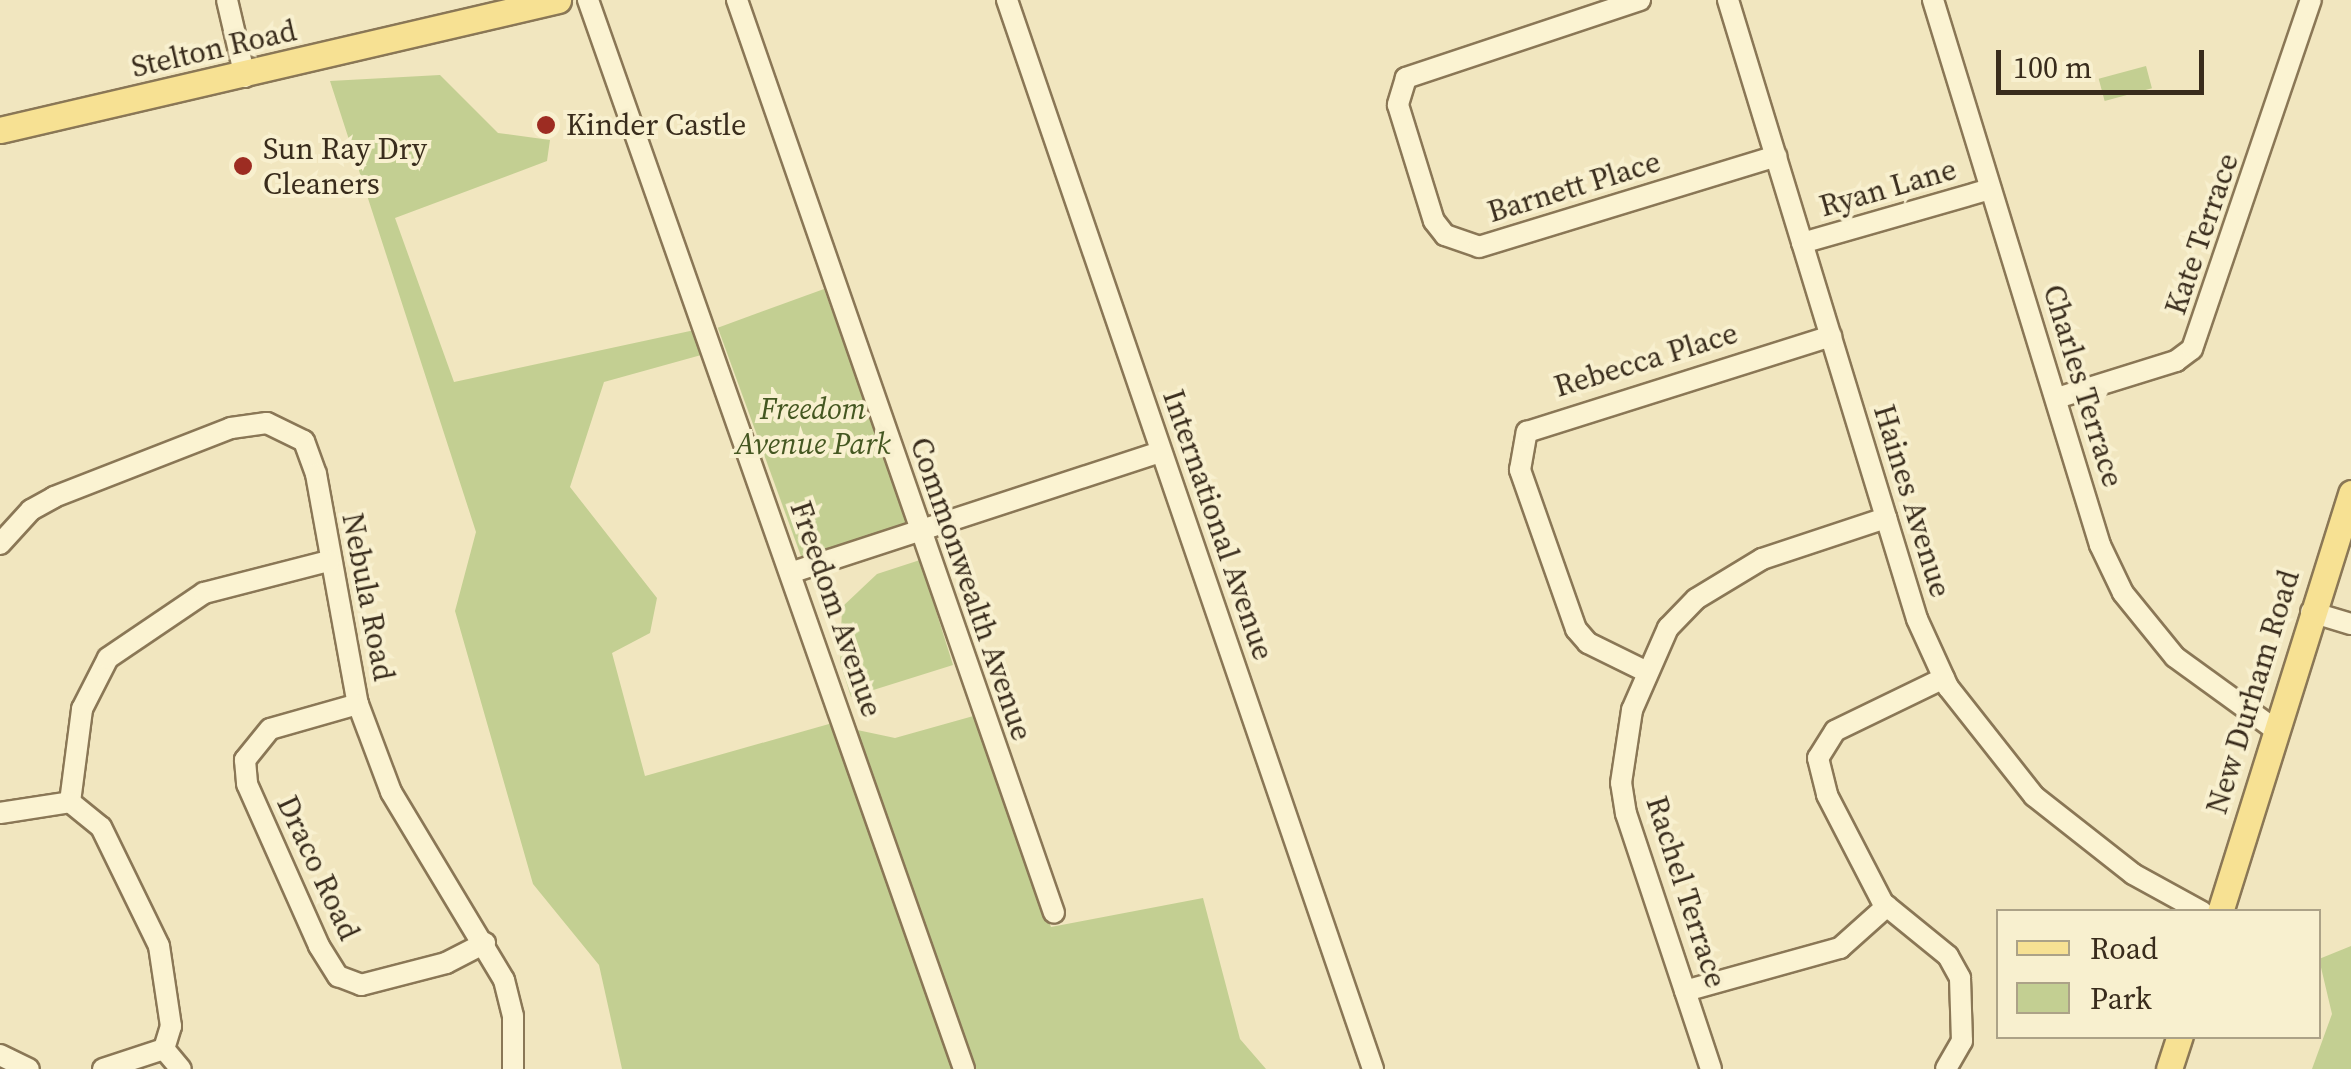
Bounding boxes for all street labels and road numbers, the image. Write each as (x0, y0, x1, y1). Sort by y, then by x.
street label: Stelton Road (128, 13, 300, 85)
street label: Barnett Place (1483, 144, 1665, 230)
street label: Kate Terrace (2158, 148, 2246, 320)
street label: Ryan Lane (1815, 151, 1961, 225)
street label: Charles Terrace (2035, 280, 2131, 492)
street label: Rebecca Place (1550, 315, 1742, 405)
street label: International Avenue (1155, 385, 1281, 665)
street label: Haines Avenue (1866, 400, 1958, 602)
street label: Commonwealth Avenue (902, 433, 1040, 745)
street label: Freedom Avenue (782, 496, 890, 722)
street label: Nebula Road (334, 510, 402, 684)
street label: New Durham Road (2199, 566, 2307, 818)
street label: Draco Road (269, 790, 367, 946)
street label: Rachel Terrace (1638, 791, 1734, 993)

